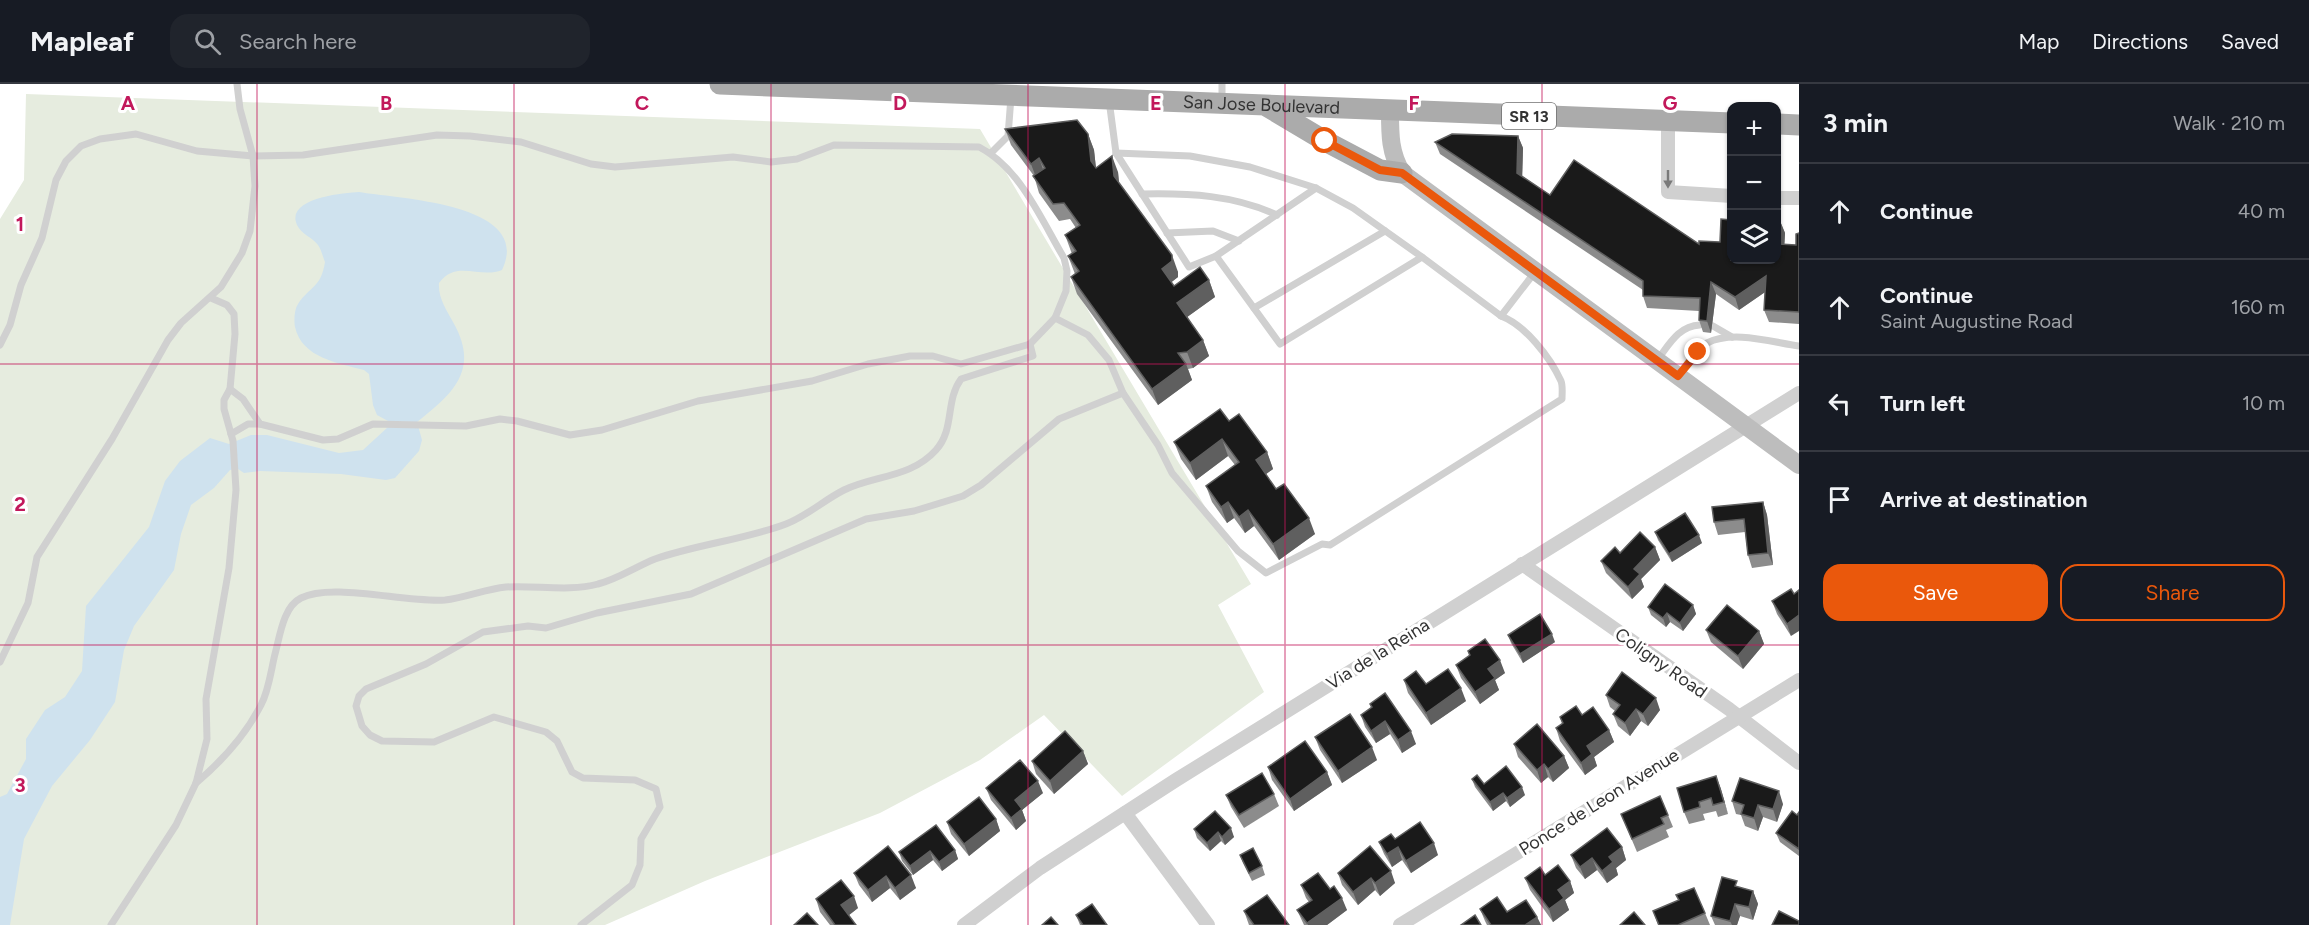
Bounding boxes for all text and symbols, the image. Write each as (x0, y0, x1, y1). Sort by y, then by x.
search box (170, 14, 590, 68)
text: Mapleaf (30, 24, 134, 58)
icon: search (191, 25, 224, 58)
text: Search here (239, 28, 357, 55)
text: Map (2018, 29, 2059, 54)
text: Directions (2092, 29, 2188, 54)
text: Saved (2221, 29, 2279, 54)
text: A (121, 91, 136, 115)
text: B (380, 91, 392, 115)
text: C (635, 91, 649, 115)
text: D (893, 91, 907, 115)
text: E (1150, 91, 1162, 115)
street label: San Jose Boulevard (1183, 91, 1341, 119)
text: F (1408, 91, 1420, 115)
text: G (1663, 91, 1678, 115)
map controls (1727, 102, 1781, 264)
button: + (1727, 102, 1781, 156)
road number: SR 13 (1502, 103, 1556, 129)
text: 3 min (1823, 107, 1888, 139)
text: Walk · 210 m (2173, 111, 2285, 135)
route start (1311, 127, 1337, 153)
button: − (1727, 156, 1781, 210)
one-way arrow (1663, 170, 1673, 189)
icon: ahead (1823, 195, 1856, 228)
text: Continue (1880, 198, 1973, 225)
text: 40 m (2238, 199, 2285, 223)
button: layers (1727, 210, 1781, 264)
text: 1 (16, 212, 24, 236)
text: Continue (1880, 282, 1973, 309)
icon: ahead (1823, 291, 1856, 324)
text: 160 m (2231, 295, 2285, 319)
text: Saint Augustine Road (1880, 309, 2073, 333)
route end (1684, 338, 1710, 364)
icon: left (1823, 387, 1856, 420)
text: Turn left (1880, 390, 1966, 417)
text: 10 m (2242, 391, 2285, 415)
icon: arrive (1823, 483, 1856, 516)
text: Arrive at destination (1880, 486, 2088, 513)
text: 2 (14, 492, 26, 516)
button: Save (1823, 564, 2048, 621)
button: Share (2060, 564, 2285, 621)
street label: Via de la Reina (1322, 614, 1434, 694)
street label: Coligny Road (1611, 623, 1711, 703)
street label: Ponce de Leon Avenue (1515, 744, 1683, 860)
text: 3 (14, 773, 26, 797)

